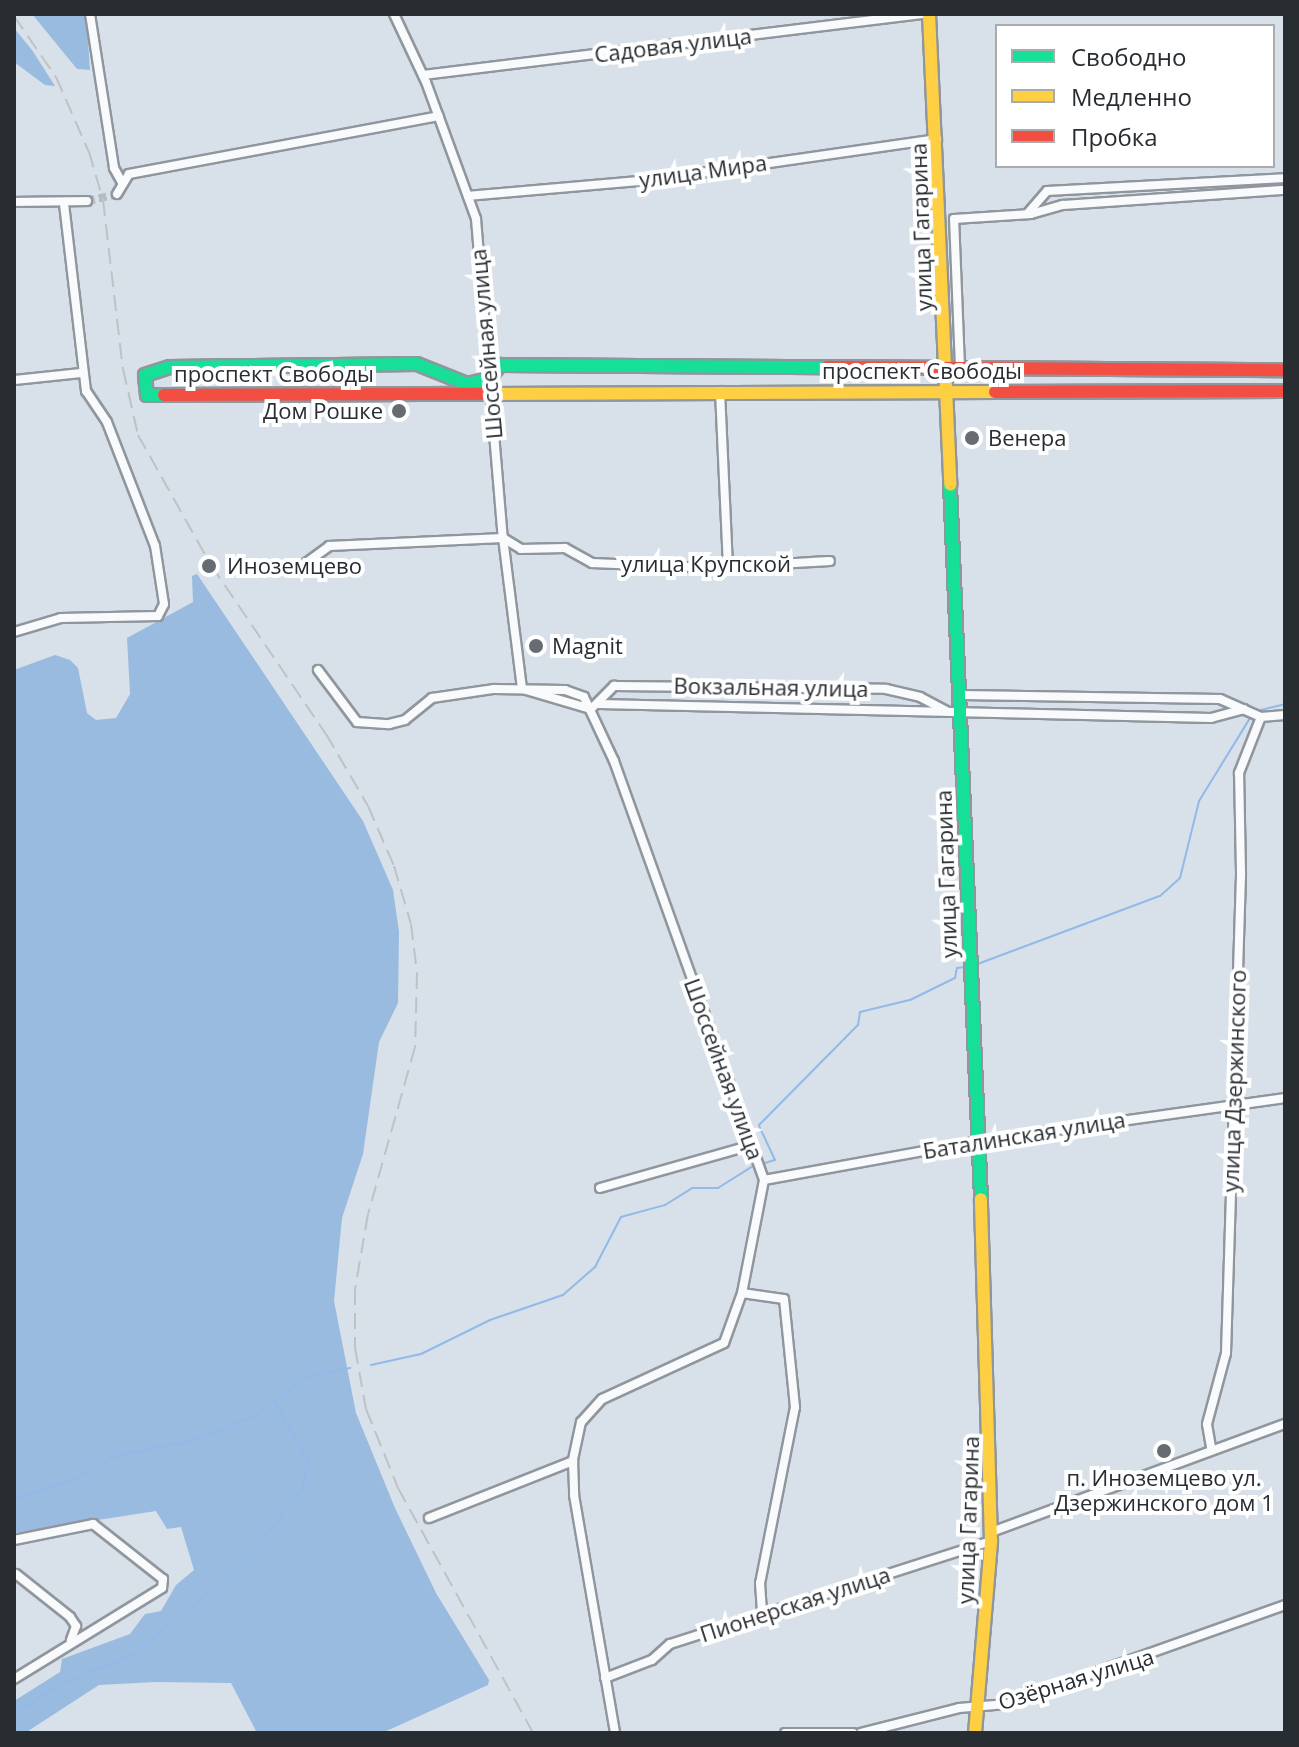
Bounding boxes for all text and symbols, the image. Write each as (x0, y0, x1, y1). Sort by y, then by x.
street label: Садовая улица (593, 22, 753, 68)
legend (995, 24, 1275, 168)
text: Свободно (1071, 40, 1186, 73)
text: Медленно (1071, 80, 1192, 113)
text: Пробка (1071, 120, 1158, 153)
street label: улица Гагарина (905, 142, 937, 312)
street label: улица Мира (637, 149, 769, 193)
street label: Шоссейная улица (465, 248, 507, 440)
street label: проспект Свободы (822, 358, 1022, 384)
street label: проспект Свободы (174, 361, 374, 387)
place label: Дом Рошке (263, 398, 383, 424)
marker: Дом Рошке (390, 402, 408, 420)
place label: Венера (988, 425, 1067, 451)
marker: Венера (963, 429, 981, 447)
street label: улица Крупской (621, 551, 791, 577)
place label: Иноземцево (227, 553, 362, 579)
marker: Иноземцево (198, 555, 220, 577)
place label: Magnit (552, 633, 623, 659)
marker: Magnit (527, 637, 545, 655)
street label: Вокзальная улица (673, 672, 869, 702)
street label: улица Гагарина (930, 789, 962, 959)
street label: улица Дзержинского (1217, 969, 1251, 1193)
street label: Шоссейная улица (679, 975, 769, 1163)
street label: Баталинская улица (921, 1106, 1127, 1164)
street label: улица Гагарина (952, 1435, 984, 1605)
marker: п. Иноземцево ул. Дзержинского дом 1 (1155, 1442, 1173, 1460)
place label: п. Иноземцево ул. Дзержинского дом 1 (1054, 1464, 1274, 1516)
street label: Пионерская улица (696, 1561, 894, 1647)
street label: Озёрная улица (995, 1643, 1157, 1715)

